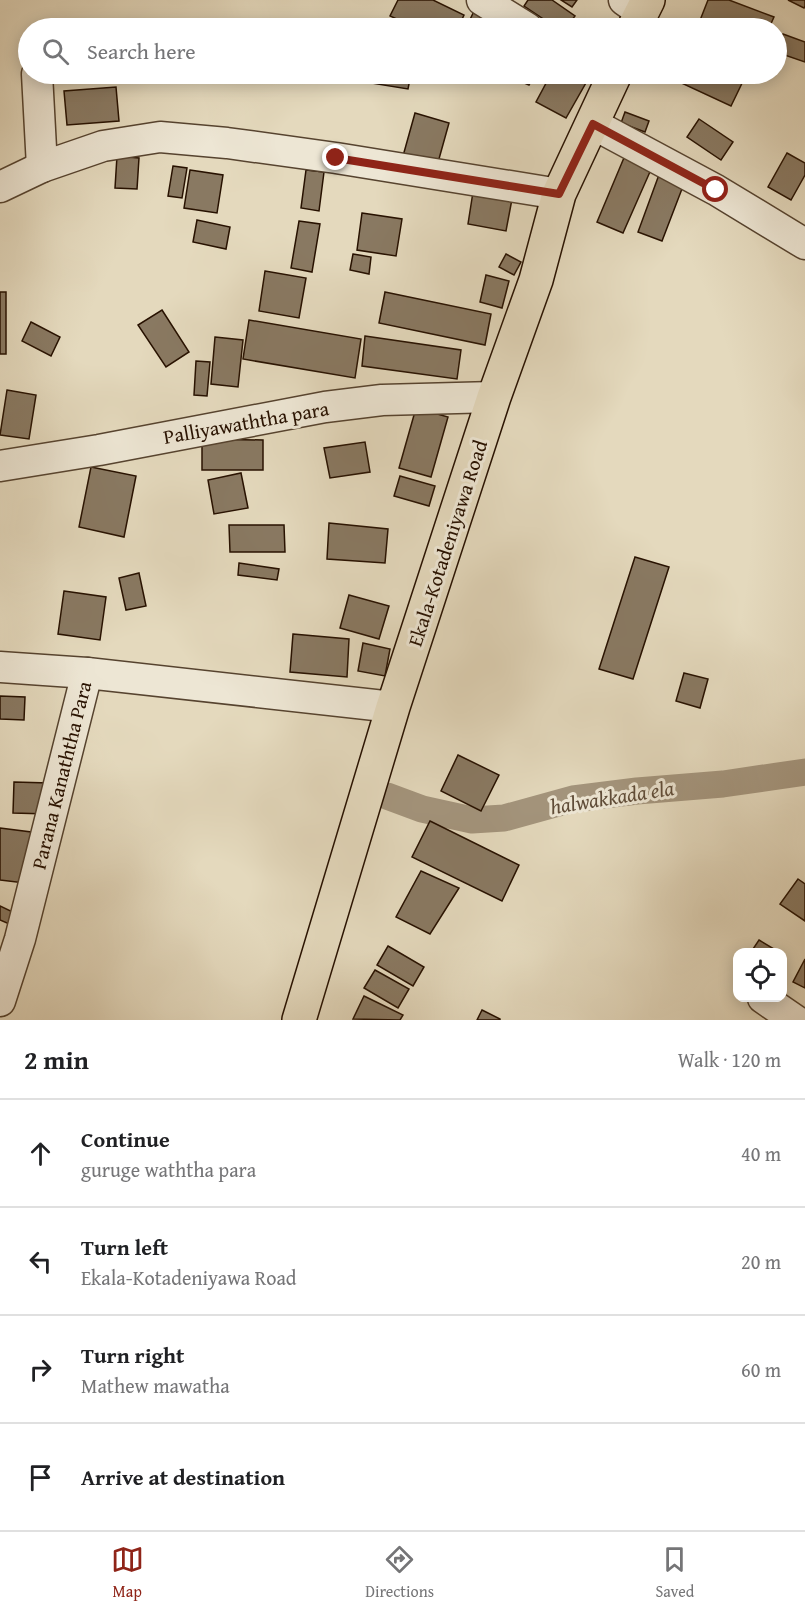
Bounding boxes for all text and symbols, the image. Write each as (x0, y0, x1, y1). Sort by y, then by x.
search box (18, 18, 787, 84)
icon: search (39, 35, 72, 68)
text: Search here (87, 35, 196, 67)
route end (322, 144, 348, 170)
route start (702, 176, 728, 202)
street label: Palliyawaththa para (161, 393, 331, 451)
street label: Ekala-Kotadeniyawa Road (400, 436, 494, 650)
street label: Parana Kanaththa Para (24, 677, 99, 872)
water label: halwakkada ela (548, 772, 676, 822)
map controls (733, 948, 787, 1002)
button: locate (733, 948, 787, 1002)
text: 2 min (24, 1040, 89, 1079)
text: Walk · 120 m (678, 1045, 781, 1074)
text: Continue (81, 1123, 170, 1155)
icon: ahead (24, 1137, 57, 1170)
text: 40 m (741, 1139, 781, 1168)
text: guruge waththa para (81, 1155, 256, 1184)
text: Turn left (81, 1231, 168, 1263)
icon: left (24, 1245, 57, 1278)
text: 20 m (741, 1247, 781, 1276)
text: Ekala-Kotadeniyawa Road (81, 1263, 297, 1292)
text: Turn right (81, 1339, 184, 1371)
icon: right (24, 1353, 57, 1386)
text: 60 m (741, 1355, 781, 1384)
text: Mathew mawatha (81, 1371, 230, 1400)
icon: arrive (24, 1461, 57, 1494)
text: Arrive at destination (81, 1461, 285, 1493)
tab: Map (111, 1543, 144, 1603)
tab: Directions (365, 1543, 434, 1603)
tab: Saved (655, 1543, 694, 1603)

